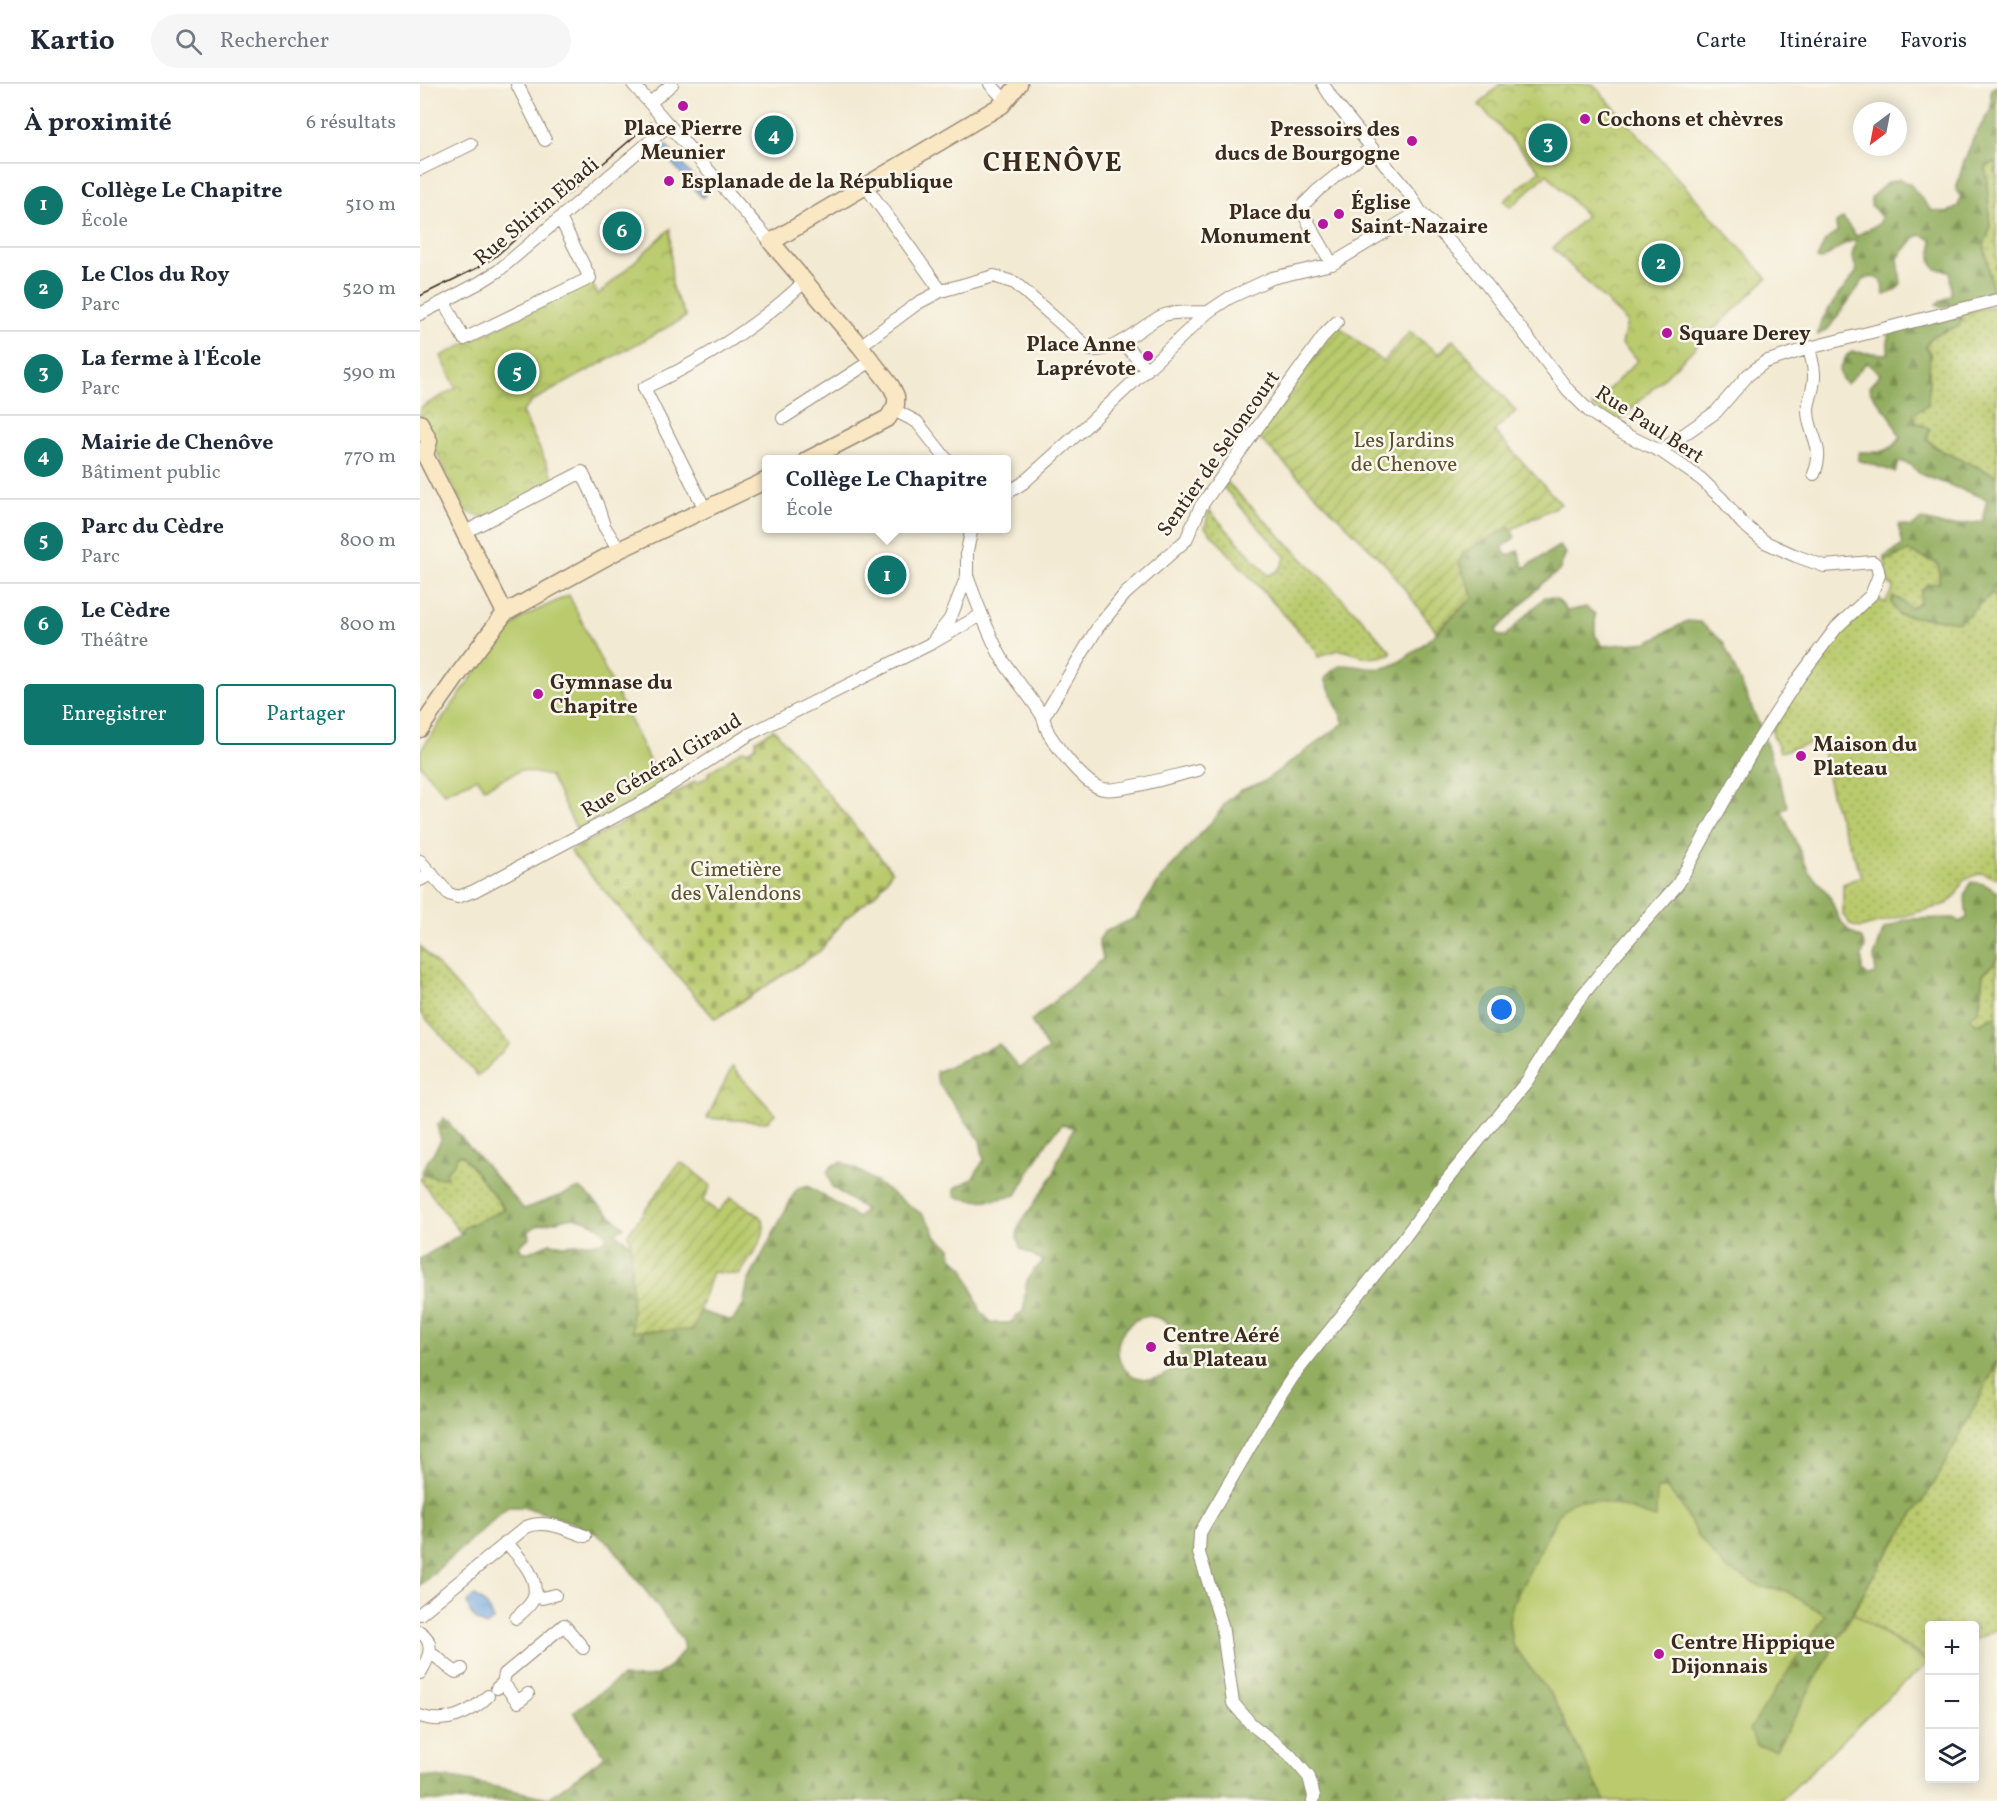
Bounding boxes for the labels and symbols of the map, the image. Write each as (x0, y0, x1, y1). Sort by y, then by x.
marker: Place Pierre Meunier (676, 99, 690, 113)
north arrow (1853, 102, 1907, 156)
place label: Cochons et chèvres (1597, 106, 1783, 135)
pin: 4 (754, 112, 794, 158)
marker: Cochons et chèvres (1578, 112, 1592, 126)
place label: Place Pierre Meunier (624, 115, 742, 168)
place label: Pressoirs des ducs de Bourgogne (1215, 116, 1400, 169)
pin: 3 (1528, 120, 1568, 166)
marker: Pressoirs des ducs de Bourgogne (1405, 134, 1419, 148)
district label: CHENÔVE (983, 145, 1123, 183)
street label: Rue Shirin Ebadi (468, 151, 606, 273)
place label: Esplanade de la République (681, 168, 953, 197)
marker: Esplanade de la République (662, 174, 676, 188)
place label: Église Saint-Nazaire (1351, 189, 1488, 242)
place label: Place du Monument (1201, 199, 1311, 252)
marker: Église Saint-Nazaire (1332, 207, 1346, 221)
pin: 6 (602, 208, 642, 254)
marker: Place du Monument (1316, 217, 1330, 231)
pin: 2 (1642, 240, 1680, 285)
place label: Square Derey (1679, 320, 1811, 349)
marker: Square Derey (1660, 326, 1674, 340)
place label: Place Anne Laprévote (1026, 331, 1136, 384)
marker: Place Anne Laprévote (1141, 349, 1155, 363)
pin: 5 (498, 350, 536, 394)
street label: Sentier de Seloncourt (1151, 365, 1288, 543)
street label: Rue Paul Bert (1589, 379, 1709, 471)
park label: Les Jardins de Chenove (1351, 427, 1457, 480)
pin: 1 (868, 552, 906, 598)
place label: Gymnase du Chapitre (550, 669, 673, 722)
marker: Gymnase du Chapitre (531, 687, 545, 701)
street label: Rue Général Giraud (576, 707, 747, 826)
place label: Maison du Plateau (1813, 731, 1918, 784)
marker: Maison du Plateau (1794, 749, 1808, 763)
park label: Cimetière des Valendons (671, 856, 801, 909)
your location (1487, 995, 1516, 1024)
place label: Centre Aéré du Plateau (1163, 1322, 1280, 1375)
marker: Centre Aéré du Plateau (1144, 1340, 1158, 1354)
place label: Centre Hippique Dijonnais (1671, 1629, 1835, 1682)
marker: Centre Hippique Dijonnais (1652, 1647, 1666, 1661)

